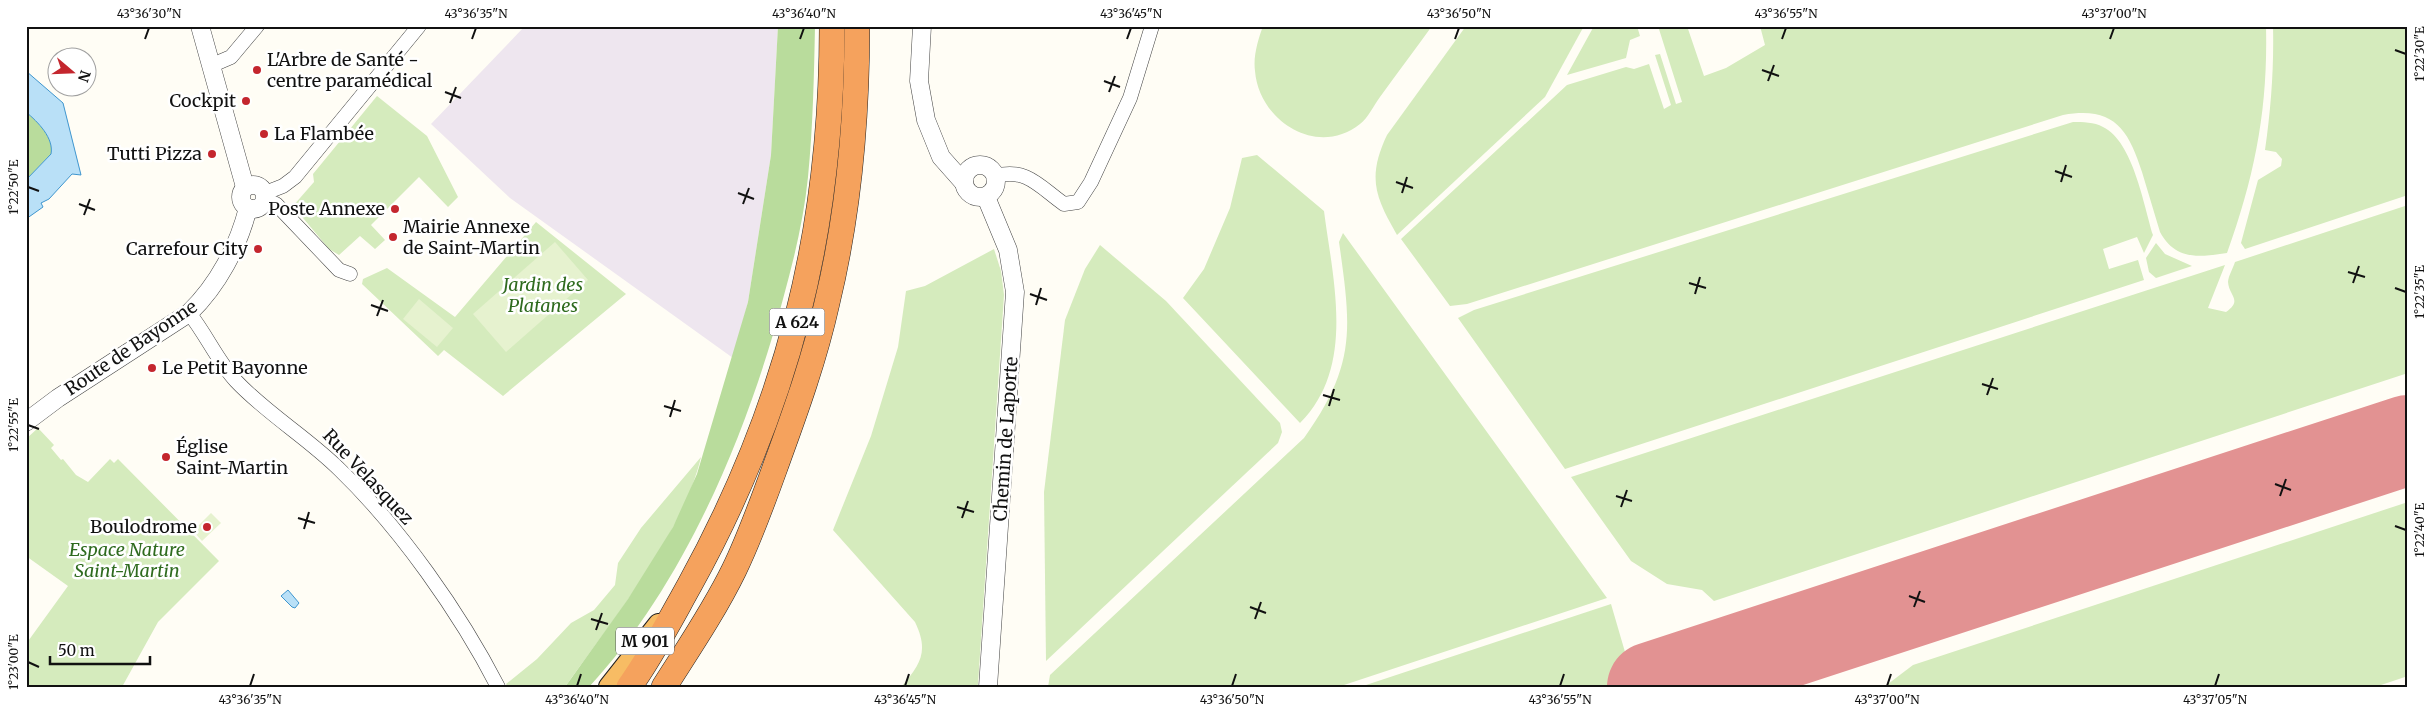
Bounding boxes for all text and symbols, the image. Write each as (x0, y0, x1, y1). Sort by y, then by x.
text: 43°36'30"N (117, 6, 182, 21)
text: 43°36'35"N (445, 6, 508, 21)
text: 43°36'40"N (772, 6, 837, 21)
text: 43°36'45"N (1100, 6, 1163, 21)
text: 43°36'50"N (1427, 6, 1492, 21)
text: 43°36'55"N (1755, 6, 1818, 21)
text: 43°37'00"N (2081, 6, 2147, 21)
text: 1°22'30"E (2412, 26, 2427, 82)
north arrow (48, 48, 98, 98)
place label: L'Arbre de Santé - centre paramédical (267, 48, 433, 92)
marker: L'Arbre de Santé - centre paramédical (251, 64, 263, 76)
text: N (74, 68, 95, 84)
place label: Cockpit (169, 89, 236, 112)
marker: Cockpit (240, 95, 252, 107)
place label: La Flambée (274, 122, 374, 145)
marker: La Flambée (258, 128, 270, 140)
place label: Tutti Pizza (107, 142, 202, 165)
marker: Tutti Pizza (206, 148, 218, 160)
text: 1°22'50"E (6, 159, 21, 214)
place label: Poste Annexe (268, 197, 385, 220)
marker: Poste Annexe (389, 203, 401, 215)
place label: Mairie Annexe de Saint-Martin (403, 215, 540, 259)
marker: Mairie Annexe de Saint-Martin (387, 231, 399, 243)
place label: Carrefour City (126, 237, 249, 260)
marker: Carrefour City (252, 243, 264, 255)
text: 1°22'35"E (2412, 265, 2427, 319)
park label: Jardin des Platanes (501, 273, 583, 317)
street label: Route de Bayonne (60, 295, 201, 400)
road number: A 624 (770, 308, 824, 336)
place label: Le Petit Bayonne (162, 356, 308, 379)
street label: Chemin de Laporte (988, 356, 1023, 522)
marker: Le Petit Bayonne (146, 362, 158, 374)
text: 1°22'55"E (6, 398, 21, 452)
street label: Rue Velasquez (318, 424, 419, 530)
place label: Église Saint-Martin (176, 435, 288, 479)
marker: Église Saint-Martin (160, 451, 172, 463)
text: 1°22'40"E (2412, 502, 2427, 557)
place label: Boulodrome (90, 515, 197, 538)
marker: Boulodrome (201, 521, 213, 533)
park label: Espace Nature Saint-Martin (69, 538, 185, 582)
road number: M 901 (616, 627, 674, 654)
scale bar (50, 633, 150, 665)
text: 1°23'00"E (6, 634, 21, 690)
text: 50 m (58, 641, 95, 660)
text: 43°36'35"N (219, 692, 282, 707)
text: 43°36'40"N (545, 692, 610, 707)
text: 43°36'45"N (874, 692, 937, 707)
text: 43°36'50"N (1200, 692, 1265, 707)
text: 43°36'55"N (1529, 692, 1592, 707)
text: 43°37'00"N (1854, 692, 1920, 707)
text: 43°37'05"N (2183, 692, 2248, 707)

